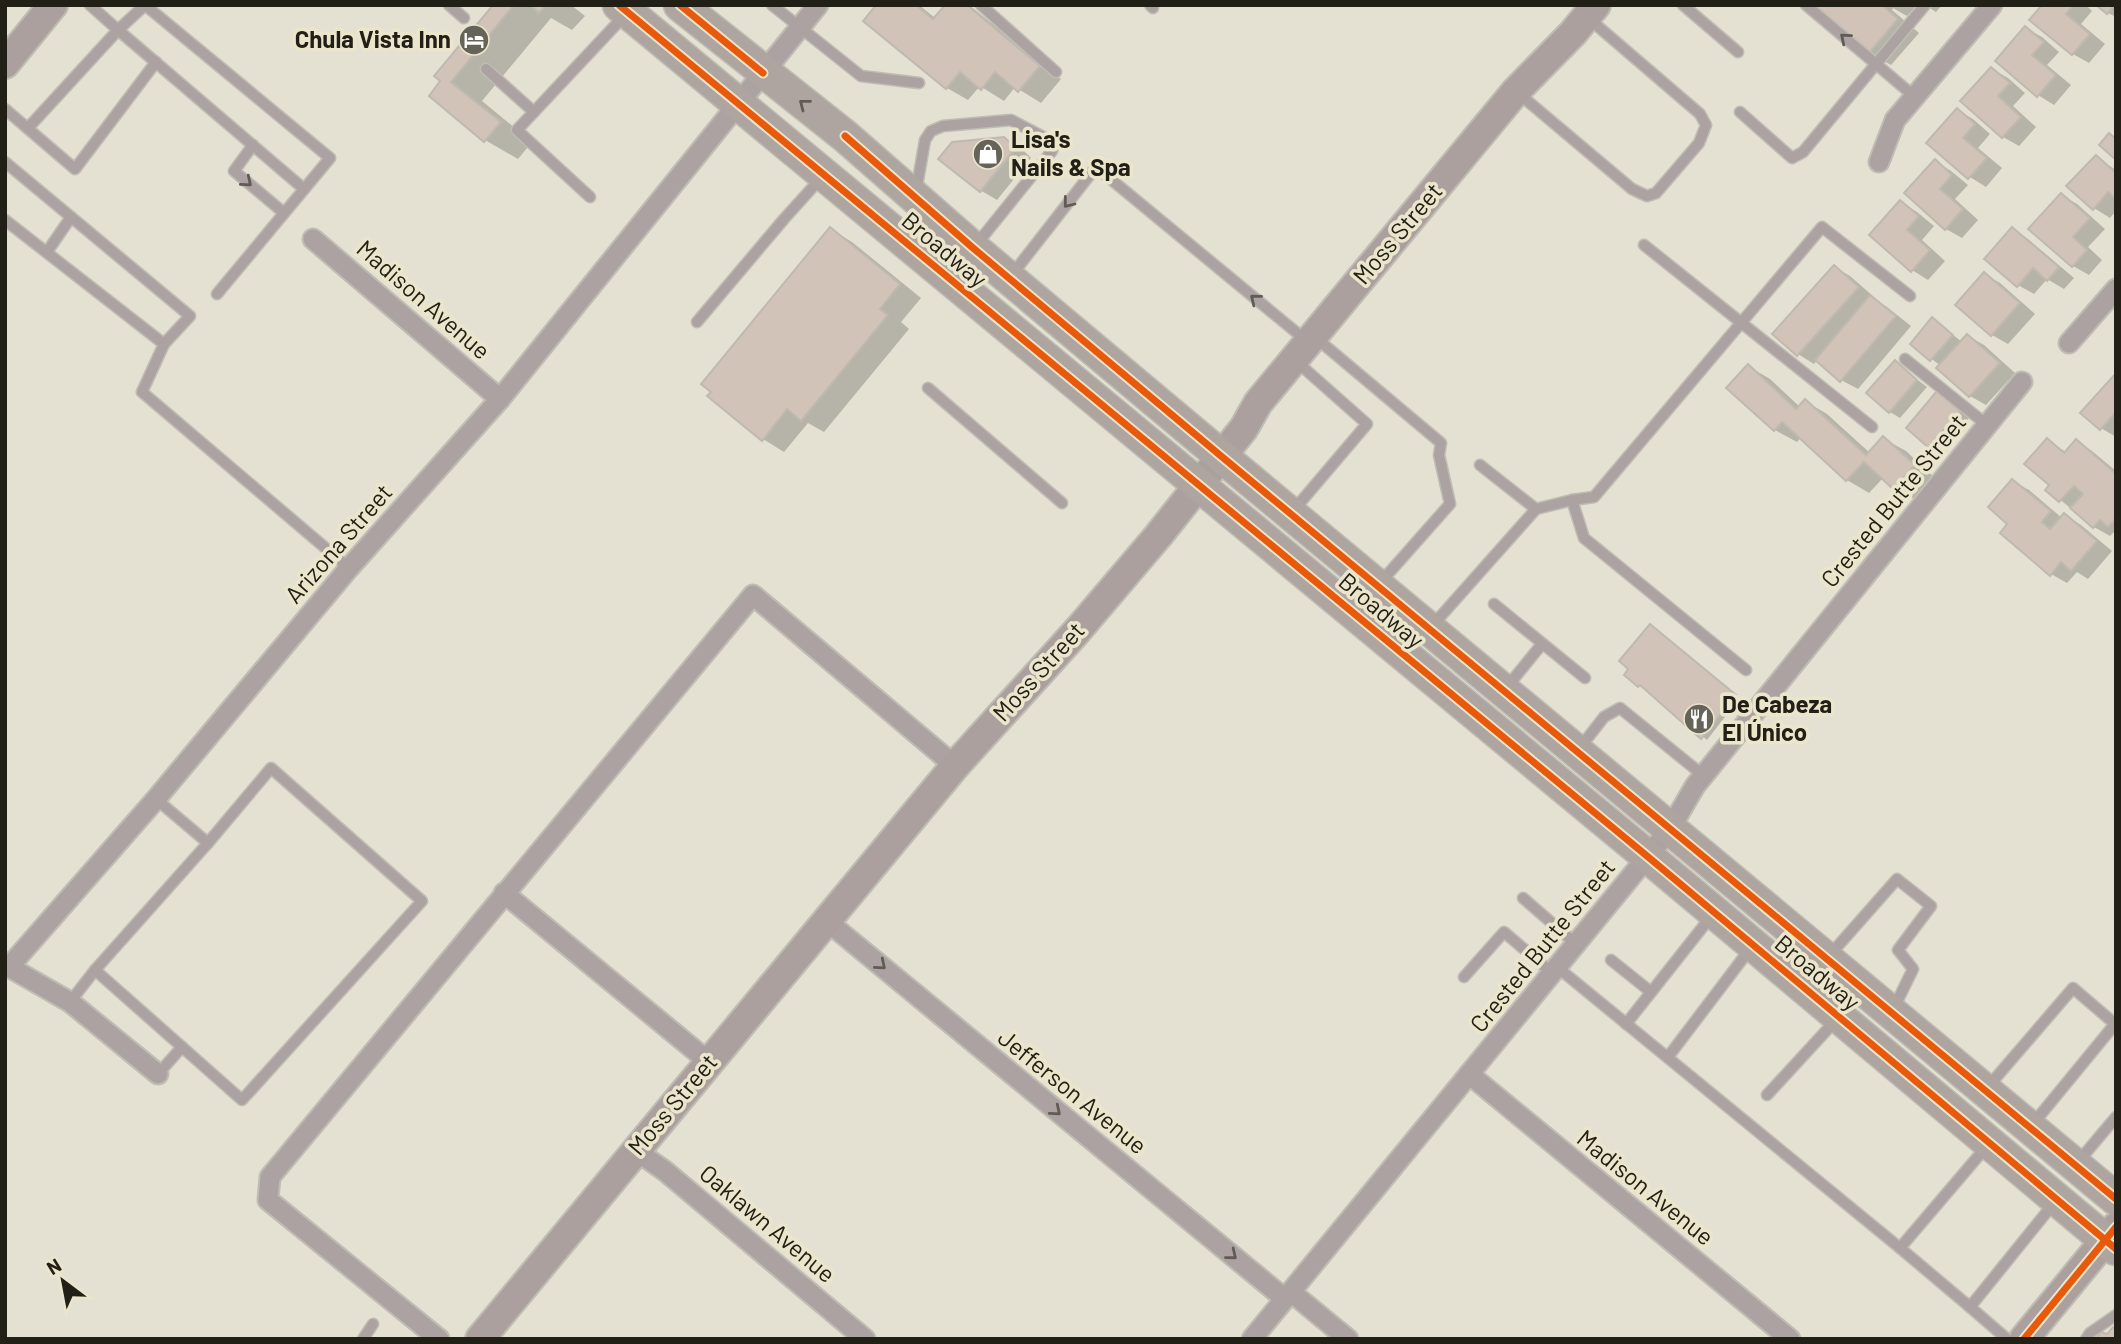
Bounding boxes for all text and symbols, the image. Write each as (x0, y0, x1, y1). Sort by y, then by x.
hotel icon: Chula Vista Inn (457, 23, 491, 57)
place label: Chula Vista Inn (295, 24, 451, 53)
one-way arrow (1841, 34, 1854, 46)
one-way arrow (799, 100, 811, 113)
place label: Lisa's Nails & Spa (1011, 124, 1131, 181)
shop icon: Lisa's Nails & Spa (971, 137, 1005, 171)
one-way arrow (239, 174, 252, 186)
street label: Moss Street (1346, 176, 1448, 290)
one-way arrow (1063, 195, 1076, 208)
street label: Broadway (896, 205, 993, 293)
street label: Madison Avenue (351, 233, 497, 365)
one-way arrow (1251, 294, 1263, 307)
street label: Crested Butte Street (1814, 408, 1971, 592)
street label: Arizona Street (278, 477, 398, 609)
street label: Broadway (1333, 566, 1430, 654)
street label: Moss Street (986, 615, 1090, 727)
place label: De Cabeza El Único (1722, 689, 1832, 746)
restaurant icon: De Cabeza El Único (1682, 702, 1716, 736)
street label: Crested Butte Street (1463, 853, 1620, 1037)
street label: Broadway (1769, 928, 1866, 1016)
one-way arrow (873, 957, 885, 970)
street label: Jefferson Avenue (993, 1022, 1153, 1160)
street label: Moss Street (621, 1047, 723, 1161)
one-way arrow (1048, 1102, 1060, 1115)
street label: Madison Avenue (1572, 1123, 1720, 1251)
street label: Oaklawn Avenue (694, 1158, 842, 1288)
north arrow (28, 1246, 98, 1316)
one-way arrow (1224, 1246, 1236, 1259)
text: N (42, 1253, 65, 1279)

